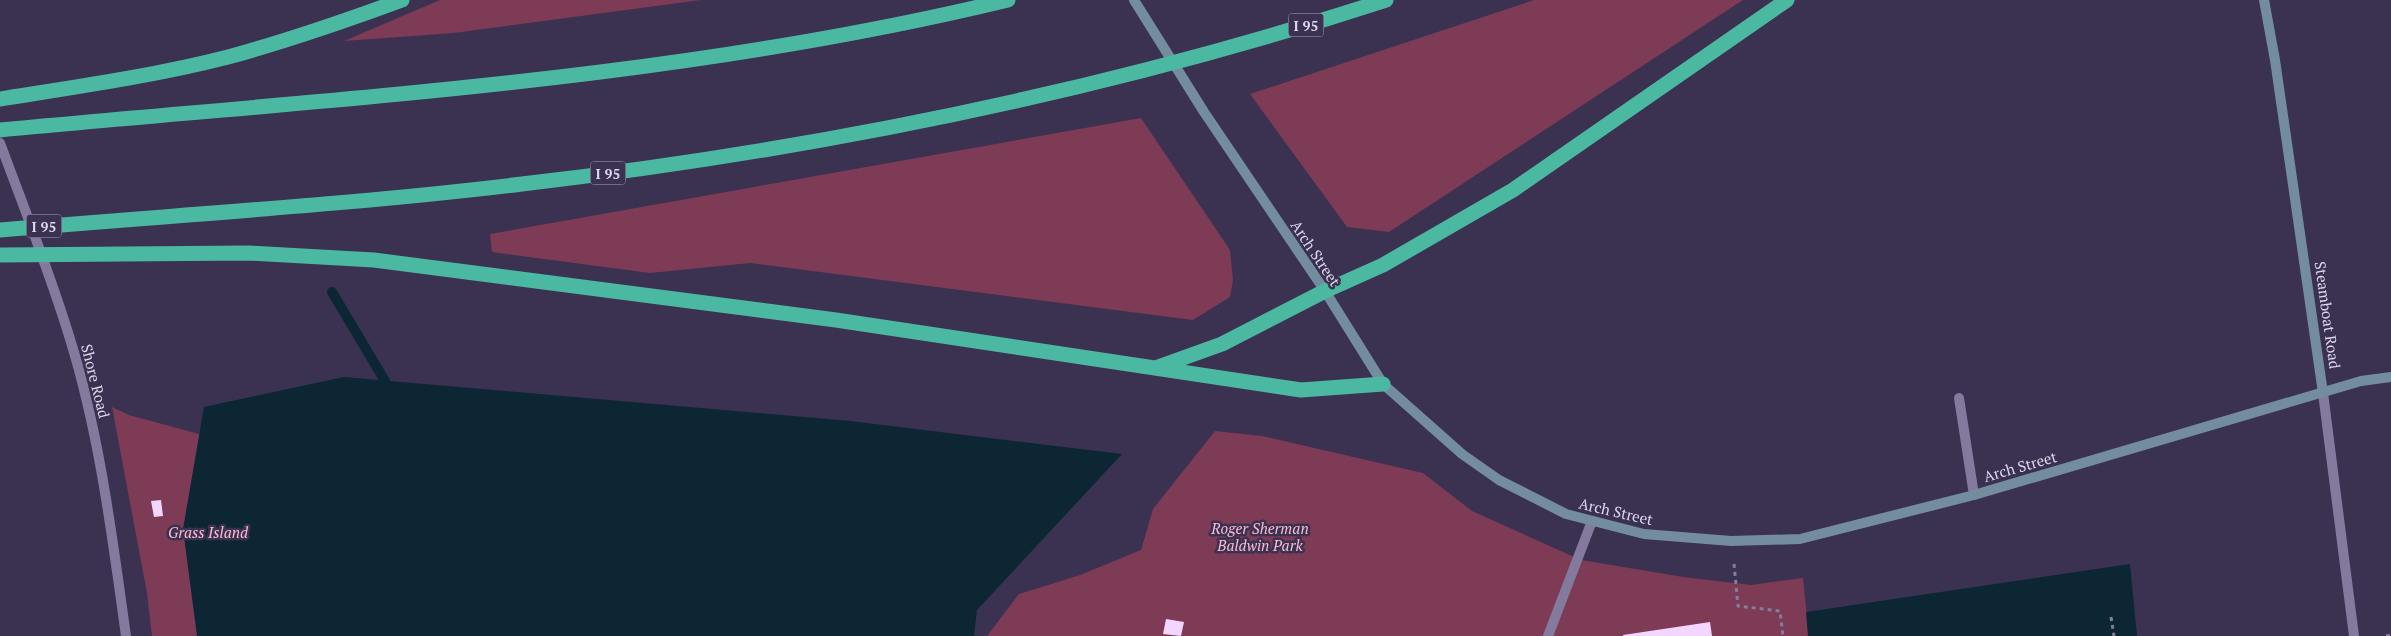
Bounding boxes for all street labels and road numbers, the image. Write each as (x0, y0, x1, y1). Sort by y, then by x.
road number: I 95 (1288, 14, 1324, 36)
road number: I 95 (590, 162, 626, 184)
road number: I 95 (27, 215, 62, 238)
street label: Arch Street (1287, 216, 1346, 290)
street label: Steamboat Road (2311, 260, 2345, 370)
street label: Shore Road (77, 342, 115, 420)
street label: Arch Street (1981, 446, 2059, 486)
street label: Arch Street (1577, 493, 1655, 529)

